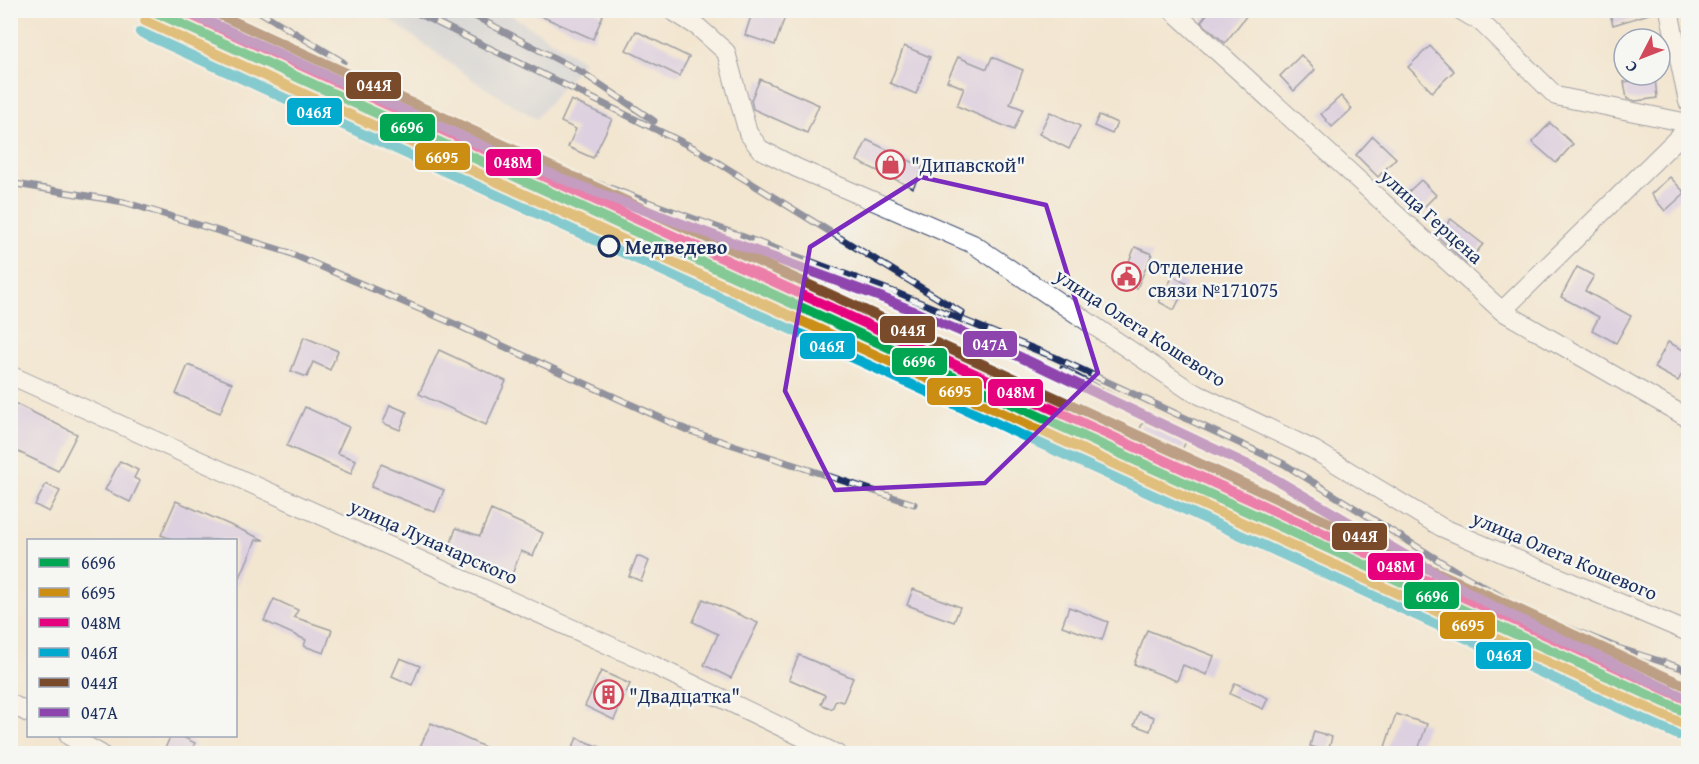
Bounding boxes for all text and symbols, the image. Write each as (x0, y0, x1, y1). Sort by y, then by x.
north arrow (1612, 27, 1672, 87)
text: С (1619, 56, 1643, 78)
line badge: 044Я (345, 71, 402, 100)
text: 044Я (357, 73, 391, 97)
line badge: 046Я (286, 97, 343, 126)
text: 046Я (297, 100, 331, 124)
line badge: 6696 (379, 113, 436, 142)
text: 6696 (390, 115, 424, 139)
line badge: 6695 (414, 142, 471, 171)
text: 6695 (425, 145, 459, 169)
line badge: 048М (485, 148, 542, 177)
shop icon: "Дипавской" (874, 148, 906, 180)
text: 048М (494, 150, 532, 174)
place label: "Дипавской" (911, 150, 1025, 179)
street label: улица Герцена (1373, 161, 1490, 271)
place label: Медведево (625, 232, 728, 261)
marker: Медведево (598, 235, 620, 257)
place label: Отделение связи №171075 (1148, 252, 1278, 304)
street label: улица Олега Кошевого (1049, 260, 1232, 393)
public building icon: Отделение связи №171075 (1111, 261, 1143, 293)
line badge: 044Я (879, 315, 936, 344)
text: 044Я (891, 318, 925, 342)
line badge: 047А (962, 330, 1018, 358)
line badge: 046Я (799, 332, 856, 360)
text: 047А (972, 332, 1008, 356)
text: 046Я (810, 334, 844, 358)
line badge: 6696 (891, 347, 948, 376)
text: 6696 (902, 349, 936, 373)
line badge: 6695 (926, 377, 983, 406)
line badge: 048М (987, 378, 1044, 407)
text: 6695 (938, 379, 972, 403)
text: 048М (997, 380, 1035, 404)
street label: улица Луначарского (344, 490, 523, 591)
street label: улица Олега Кошевого (1467, 502, 1662, 607)
line badge: 044Я (1331, 522, 1388, 551)
text: 044Я (1343, 524, 1377, 548)
legend (27, 539, 237, 737)
text: 6696 (81, 549, 116, 576)
line badge: 048М (1367, 552, 1424, 581)
text: 048М (1377, 554, 1415, 578)
text: 6695 (81, 579, 116, 606)
line badge: 6696 (1403, 581, 1460, 610)
text: 6696 (1415, 584, 1449, 608)
text: 048М (81, 609, 121, 636)
line badge: 6695 (1439, 611, 1496, 640)
text: 6695 (1451, 613, 1485, 637)
text: 046Я (81, 639, 118, 666)
line badge: 046Я (1475, 641, 1532, 670)
text: 046Я (1487, 643, 1521, 667)
text: 044Я (81, 669, 118, 696)
building icon: "Двадцатка" (592, 679, 624, 711)
place label: "Двадцатка" (629, 681, 740, 710)
text: 047А (81, 699, 118, 726)

